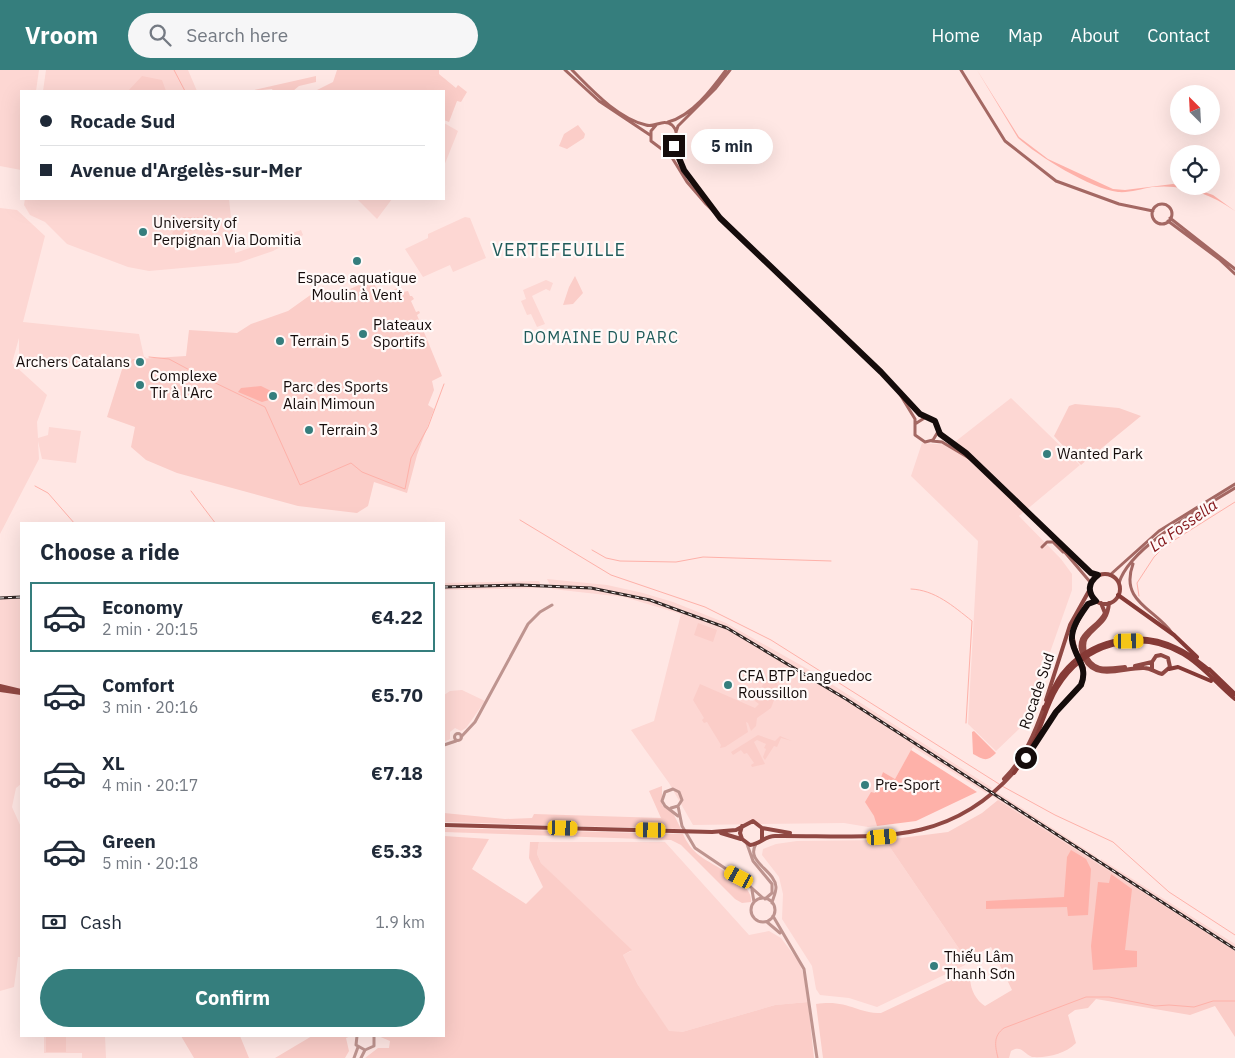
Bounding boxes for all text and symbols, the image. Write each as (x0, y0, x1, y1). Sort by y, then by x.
search box (128, 13, 478, 58)
text: Vroom (25, 19, 98, 51)
icon: search (146, 21, 174, 49)
text: Search here (186, 23, 288, 47)
text: Home (932, 24, 980, 47)
text: Map (1008, 24, 1043, 47)
text: About (1071, 24, 1119, 47)
text: Contact (1147, 24, 1210, 47)
north arrow (1170, 85, 1220, 135)
map controls (1170, 85, 1220, 195)
text: Rocade Sud (70, 109, 175, 133)
callout: 5 min (692, 128, 774, 164)
route end (663, 135, 685, 157)
text: 5 min (711, 136, 753, 156)
button: locate (1170, 145, 1220, 195)
text: Avenue d'Argelès-sur-Mer (70, 158, 302, 182)
place label: University of Perpignan Via Domitia (153, 213, 301, 249)
marker: University of Perpignan Via Domitia (137, 226, 149, 238)
district label: VERTEFEUILLE (492, 238, 626, 261)
marker: Espace aquatique Moulin à Vent (351, 255, 363, 267)
place label: Espace aquatique Moulin à Vent (297, 268, 417, 304)
place label: Plateaux Sportifs (373, 315, 432, 351)
district label: DOMAINE DU PARC (523, 327, 679, 347)
marker: Plateaux Sportifs (357, 328, 369, 340)
place label: Terrain 5 (290, 331, 350, 350)
marker: Terrain 5 (274, 335, 286, 347)
place label: Archers Catalans (16, 352, 130, 371)
marker: Archers Catalans (134, 356, 146, 368)
place label: Complexe Tir à l'Arc (150, 366, 217, 402)
place label: Parc des Sports Alain Mimoun (283, 377, 388, 413)
marker: Complexe Tir à l'Arc (134, 379, 146, 391)
marker: Parc des Sports Alain Mimoun (267, 390, 279, 402)
place label: Terrain 3 (319, 420, 379, 439)
marker: Terrain 3 (303, 424, 315, 436)
place label: Wanted Park (1057, 444, 1143, 463)
marker: Wanted Park (1041, 448, 1053, 460)
water label: La Fossella (1145, 494, 1221, 556)
text: Choose a ride (40, 537, 180, 566)
icon: car (42, 595, 87, 640)
text: Economy (102, 595, 183, 619)
text: €4.22 (371, 605, 423, 629)
text: 2 min · 20:15 (102, 619, 198, 639)
car (1113, 633, 1144, 649)
street label: Rocade Sud (1015, 650, 1058, 732)
place label: CFA BTP Languedoc Roussillon (738, 666, 873, 702)
icon: car (42, 673, 87, 718)
text: Comfort (102, 673, 175, 697)
marker: CFA BTP Languedoc Roussillon (722, 679, 734, 691)
text: €5.70 (371, 683, 423, 707)
text: 3 min · 20:16 (102, 697, 198, 717)
route start (1015, 747, 1037, 769)
icon: car (42, 751, 87, 796)
text: XL (102, 751, 125, 775)
text: €7.18 (371, 761, 423, 785)
text: 4 min · 20:17 (102, 775, 198, 795)
place label: Pre-Sport (875, 775, 940, 794)
marker: Pre-Sport (859, 779, 871, 791)
car (547, 820, 578, 836)
car (635, 822, 666, 838)
car (866, 828, 897, 846)
icon: car (42, 829, 87, 874)
text: Green (102, 829, 156, 853)
text: €5.33 (371, 839, 423, 863)
text: 5 min · 20:18 (102, 853, 198, 873)
car (722, 863, 755, 891)
icon: cash (40, 908, 68, 936)
text: Cash (80, 910, 122, 934)
text: 1.9 km (375, 912, 425, 932)
place label: Thiếu Lâm Thanh Sơn (944, 947, 1015, 983)
marker: Thiếu Lâm Thanh Sơn (928, 960, 940, 972)
button: Confirm (40, 969, 425, 1027)

